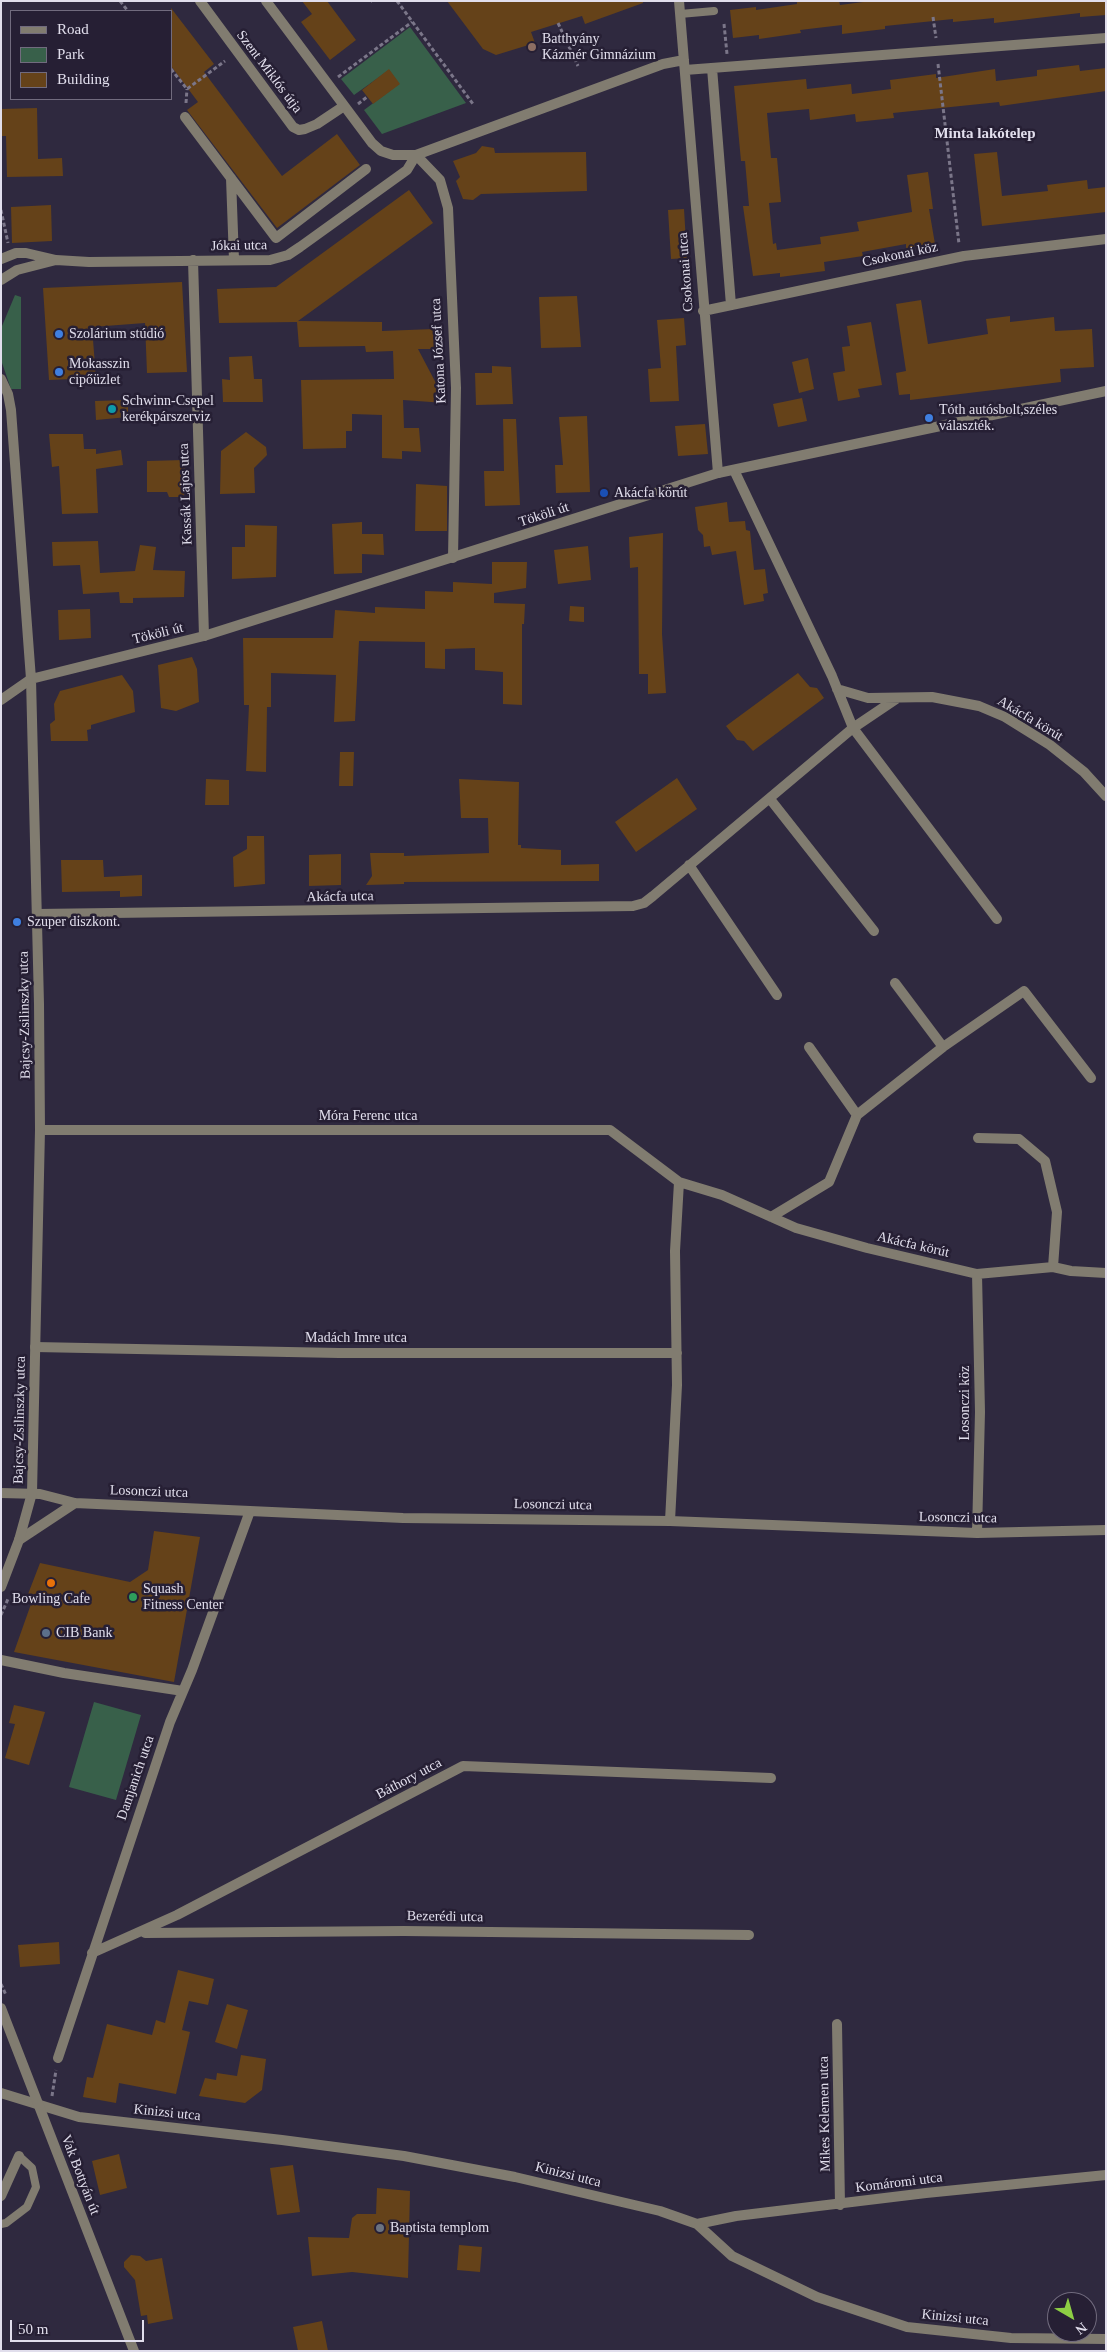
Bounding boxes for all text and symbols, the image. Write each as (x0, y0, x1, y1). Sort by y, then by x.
legend (10, 10, 172, 100)
text: Road (57, 21, 89, 37)
street label: Szent Miklós útja (233, 28, 305, 116)
place label: Batthyány Kázmér Gimnázium (542, 31, 656, 64)
marker: Batthyány Kázmér Gimnázium (526, 41, 538, 53)
text: Park (57, 46, 85, 62)
text: Building (57, 71, 110, 87)
district label: Minta lakótelep (934, 125, 1036, 143)
street label: Csokonai utca (675, 232, 697, 312)
street label: Jókai utca (211, 237, 267, 255)
street label: Csokonai köz (861, 239, 939, 271)
street label: Katona József utca (428, 298, 450, 404)
place label: Szolárium stúdió (69, 326, 164, 342)
marker: Szolárium stúdió (53, 328, 65, 340)
place label: Mokasszin cipőüzlet (69, 356, 130, 388)
marker: Mokasszin cipőüzlet (53, 366, 65, 378)
place label: Schwinn-Csepel kerékpárszerviz (122, 393, 214, 426)
place label: Tóth autósbolt,széles választék. (939, 402, 1057, 434)
marker: Schwinn-Csepel kerékpárszerviz (106, 403, 118, 415)
marker: Tóth autósbolt,széles választék. (923, 412, 935, 424)
street label: Kassák Lajos utca (176, 443, 196, 545)
place label: Akácfa körút (614, 485, 687, 501)
marker: Akácfa körút (598, 487, 610, 499)
street label: Tököli út (517, 499, 571, 531)
street label: Tököli út (131, 620, 185, 648)
street label: Akácfa körút (994, 693, 1066, 745)
street label: Akácfa utca (306, 888, 374, 906)
place label: Szuper diszkont. (27, 914, 120, 930)
marker: Szuper diszkont. (11, 916, 23, 928)
street label: Bajcsy-Zsilinszky utca (15, 951, 35, 1079)
street label: Móra Ferenc utca (319, 1108, 417, 1124)
street label: Akácfa körút (875, 1229, 951, 1261)
street label: Madách Imre utca (305, 1330, 407, 1346)
street label: Bajcsy-Zsilinszky utca (10, 1356, 30, 1484)
street label: Losonczi köz (957, 1365, 973, 1441)
street label: Losonczi utca (110, 1482, 188, 1502)
street label: Losonczi utca (514, 1496, 592, 1514)
street label: Losonczi utca (919, 1509, 997, 1527)
marker: Bowling Cafe (45, 1577, 57, 1589)
place label: Squash Fitness Center (143, 1581, 223, 1614)
place label: Bowling Cafe (12, 1591, 90, 1607)
marker: Squash Fitness Center (127, 1591, 139, 1603)
place label: CIB Bank (56, 1625, 112, 1641)
marker: CIB Bank (40, 1627, 52, 1639)
street label: Damjanich utca (114, 1734, 158, 1822)
street label: Báthory utca (373, 1755, 445, 1803)
street label: Bezerédi utca (407, 1908, 483, 1926)
street label: Mikes Kelemen utca (816, 2056, 834, 2172)
street label: Kinizsi utca (133, 2101, 201, 2125)
street label: Vak Bottyán út (57, 2133, 103, 2217)
street label: Kinizsi utca (533, 2159, 603, 2191)
street label: Komáromi utca (855, 2169, 943, 2197)
place label: Baptista templom (390, 2220, 489, 2236)
marker: Baptista templom (374, 2222, 386, 2234)
north arrow (1047, 2292, 1097, 2342)
street label: Kinizsi utca (921, 2306, 989, 2330)
scale bar (12, 2310, 146, 2342)
text: N (1072, 2319, 1090, 2337)
text: 50 m (18, 2321, 48, 2337)

